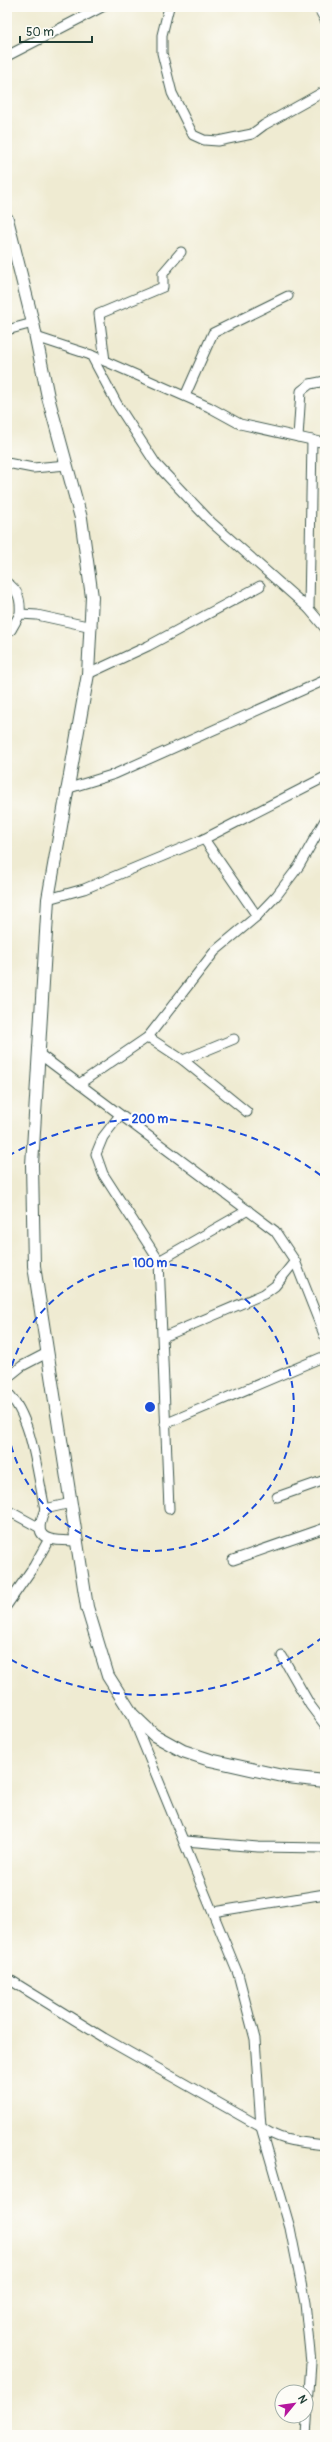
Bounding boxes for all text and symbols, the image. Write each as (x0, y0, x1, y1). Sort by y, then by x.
scale bar (20, 18, 92, 44)
text: 50 m (26, 25, 54, 40)
text: 200 m (132, 1112, 169, 1127)
text: 100 m (133, 1256, 168, 1271)
centre of rings (143, 1400, 157, 1414)
north arrow (274, 2384, 314, 2424)
text: N (295, 2393, 310, 2406)

